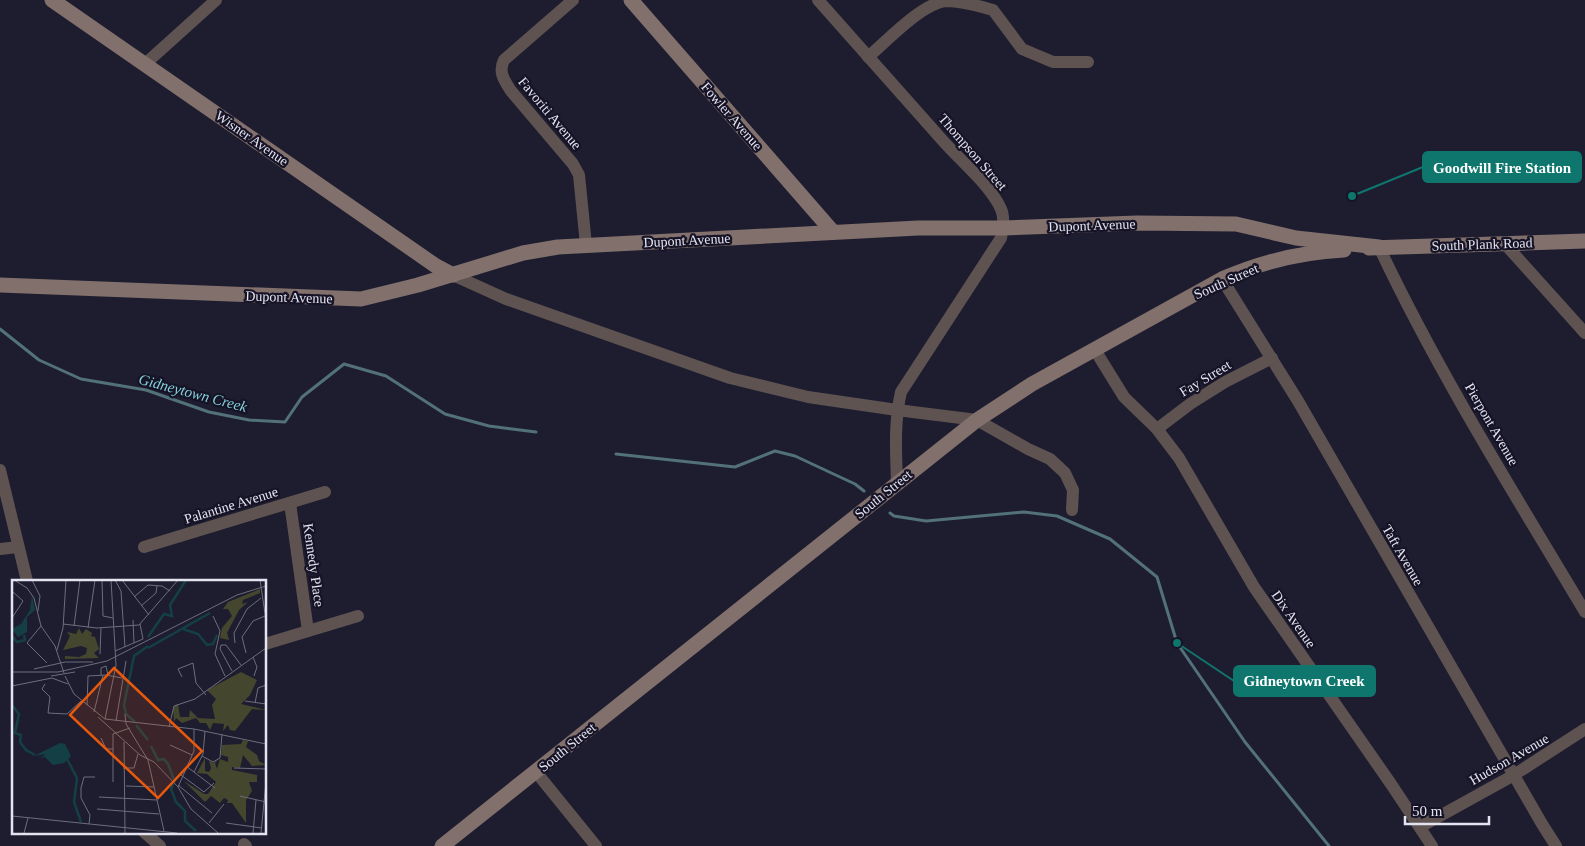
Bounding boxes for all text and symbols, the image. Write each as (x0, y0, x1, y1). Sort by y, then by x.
street label: Favoriti Avenue (515, 74, 584, 152)
street label: Fowler Avenue (698, 79, 765, 153)
street label: Wisner Avenue (213, 108, 291, 169)
street label: Thompson Street (935, 111, 1010, 194)
callout: Goodwill Fire Station (1423, 152, 1581, 182)
text: Goodwill Fire Station (1433, 160, 1572, 176)
street label: Dupont Avenue (1048, 216, 1136, 235)
street label: Dupont Avenue (643, 231, 731, 250)
street label: South Plank Road (1431, 235, 1533, 254)
street label: South Street (1192, 261, 1261, 302)
street label: Dupont Avenue (245, 288, 333, 307)
street label: Fay Street (1177, 357, 1234, 400)
water label: Gidneytown Creek (137, 371, 249, 415)
street label: Pierpont Avenue (1462, 380, 1521, 468)
street label: South Street (852, 467, 915, 522)
street label: Palantine Avenue (182, 484, 280, 527)
street label: Kennedy Place (300, 522, 327, 608)
street label: Taft Avenue (1379, 522, 1426, 588)
inset map (12, 580, 266, 834)
street label: Dix Avenue (1268, 588, 1319, 651)
callout: Gidneytown Creek (1234, 666, 1375, 696)
text: Gidneytown Creek (1244, 673, 1365, 689)
street label: South Street (536, 720, 599, 775)
street label: Hudson Avenue (1467, 731, 1551, 788)
scale bar (1405, 794, 1489, 826)
text: 50 m (1412, 803, 1443, 819)

